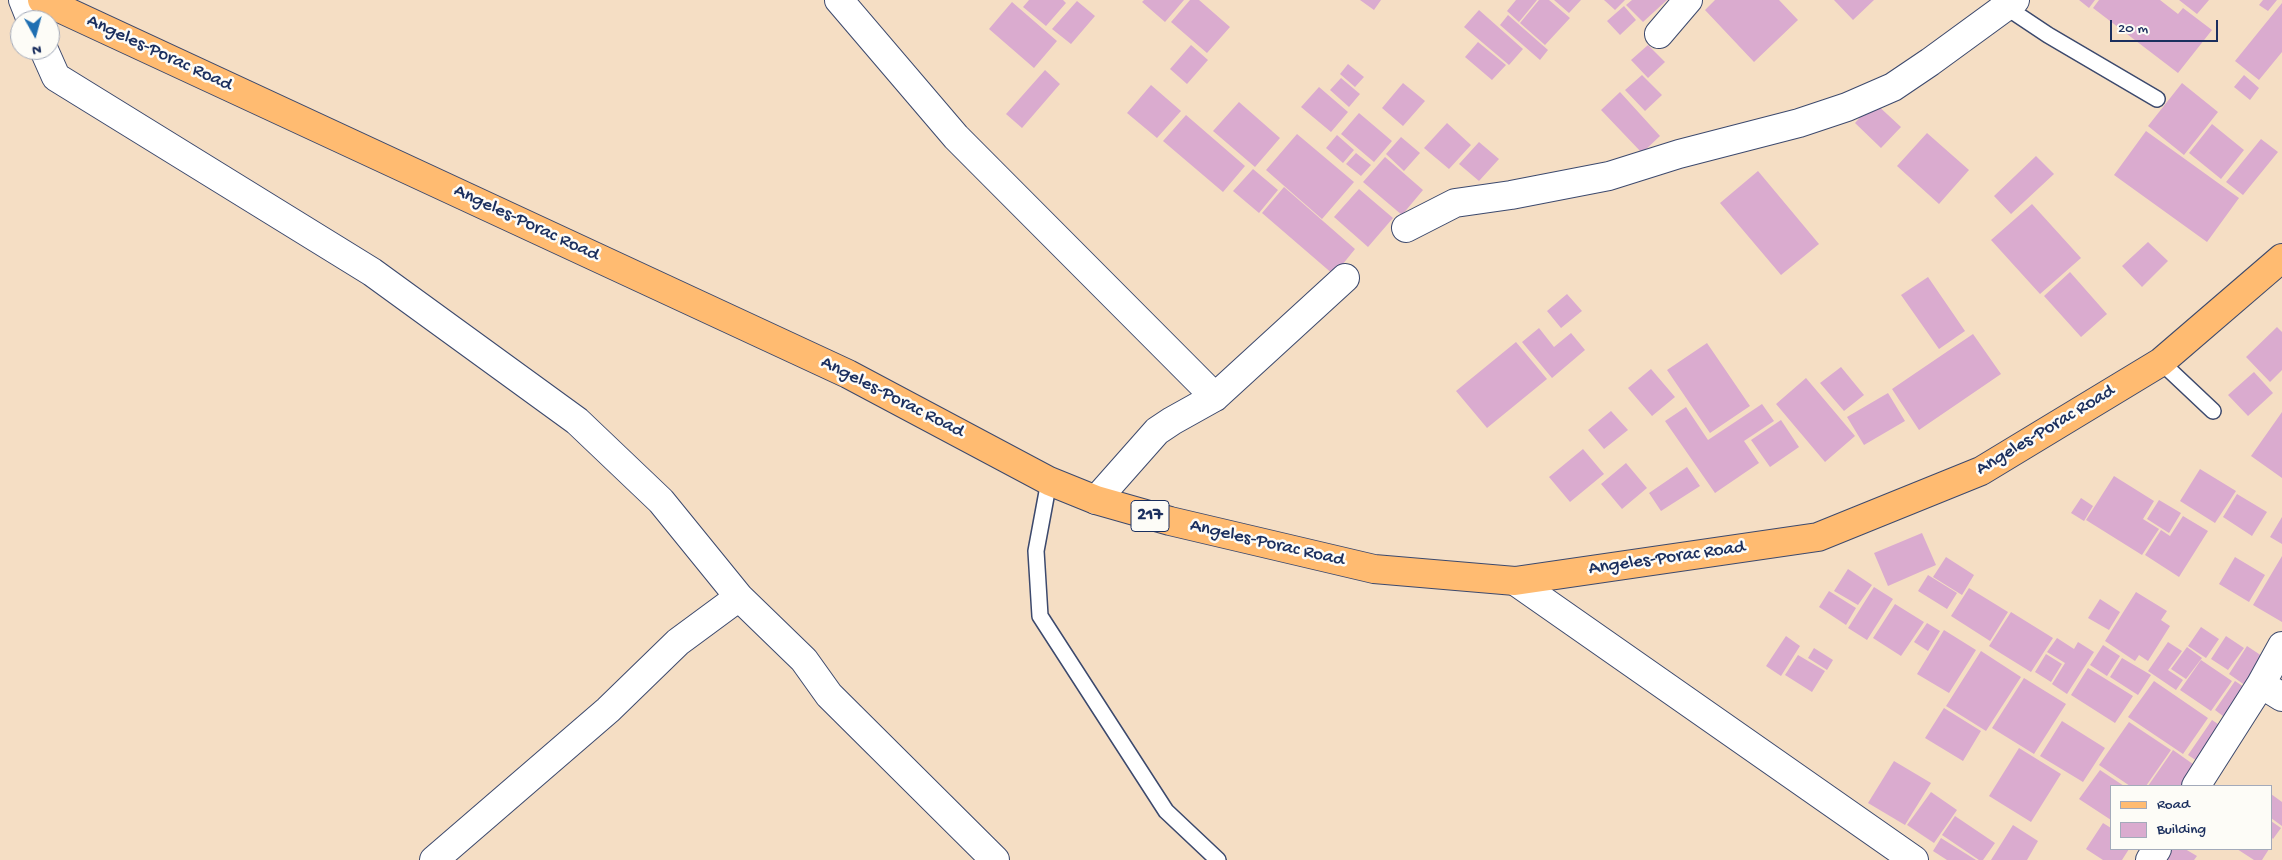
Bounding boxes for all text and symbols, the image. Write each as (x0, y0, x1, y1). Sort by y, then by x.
north arrow (10, 10, 60, 60)
street label: Angeles-Porac Road (83, 10, 235, 98)
scale bar (2112, 10, 2220, 42)
text: 20 m (2118, 20, 2148, 38)
text: N (31, 40, 42, 58)
street label: Angeles-Porac Road (450, 180, 602, 268)
street label: Angeles-Porac Road (816, 352, 968, 444)
street label: Angeles-Porac Road (1972, 381, 2120, 481)
road number: 217 (1131, 501, 1169, 532)
street label: Angeles-Porac Road (1188, 515, 1346, 573)
street label: Angeles-Porac Road (1587, 537, 1747, 581)
legend (2110, 785, 2272, 850)
text: Road (2157, 796, 2190, 814)
text: Building (2157, 821, 2206, 839)

